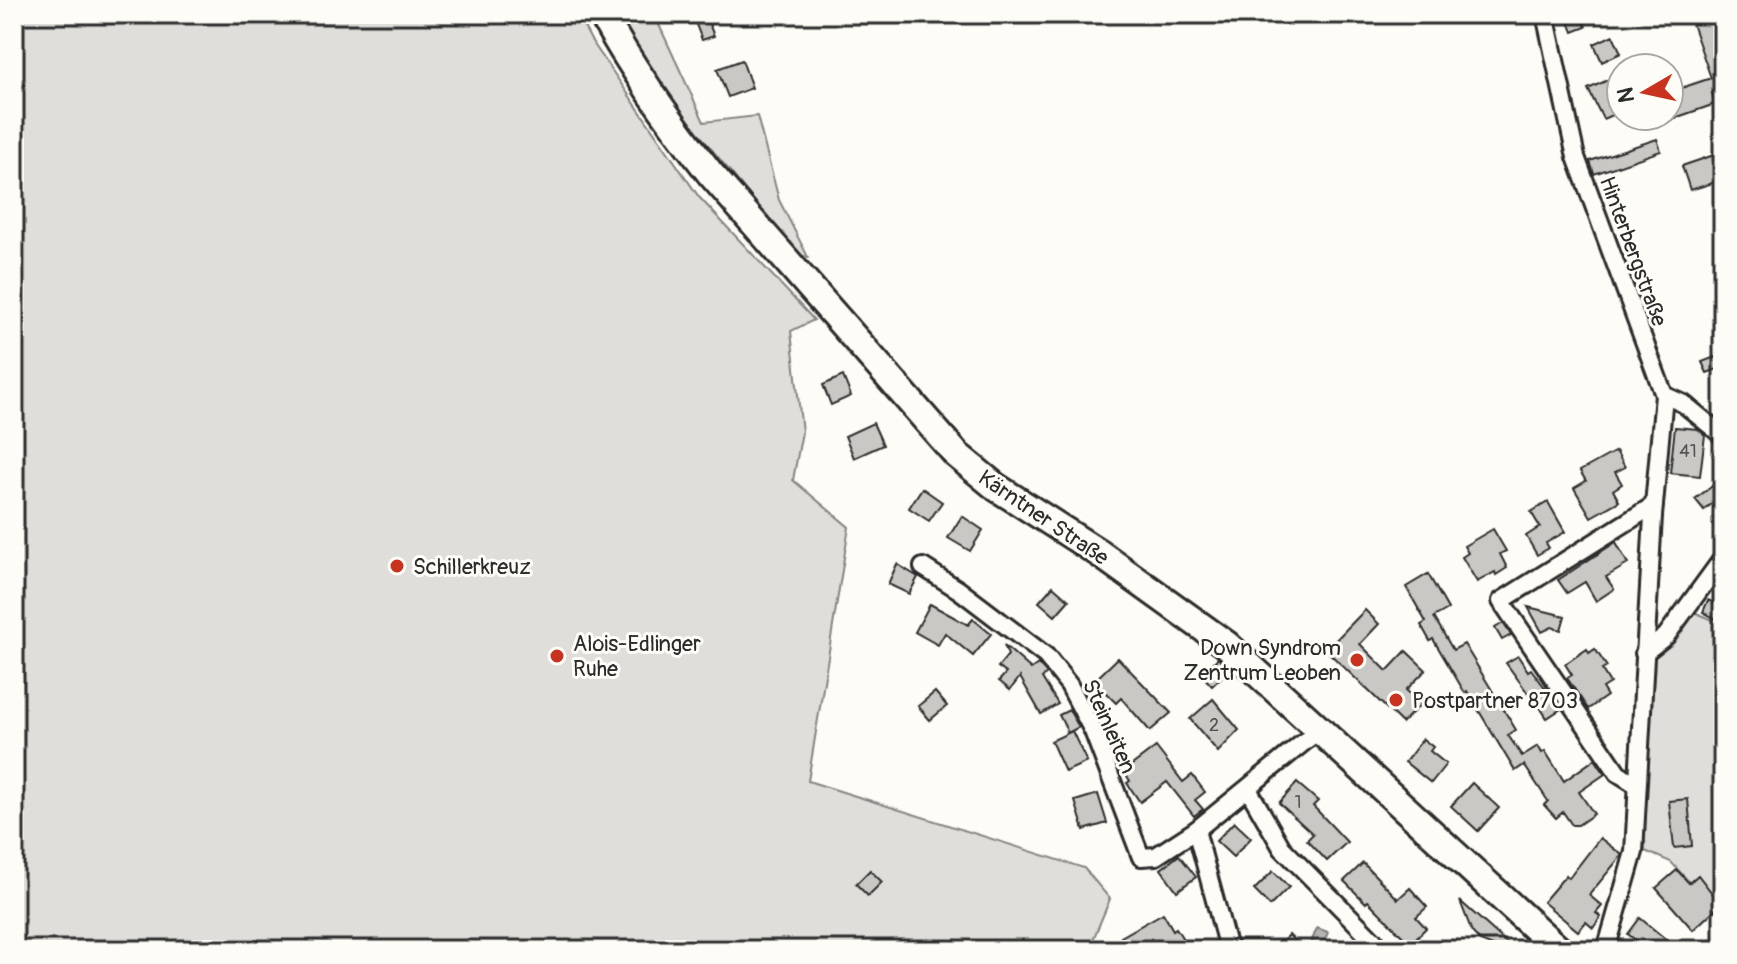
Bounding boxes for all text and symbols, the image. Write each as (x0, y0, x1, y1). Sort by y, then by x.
north arrow (1605, 52, 1685, 132)
text: N (1611, 85, 1641, 105)
street label: Hinterbergstraße (1593, 173, 1673, 330)
house number: 41 (1679, 440, 1697, 463)
street label: Kärntner Straße (973, 464, 1114, 572)
place label: Schillerkreuz (413, 553, 531, 581)
marker: Schillerkreuz (388, 557, 406, 575)
place label: Alois-Edlinger Ruhe (573, 630, 701, 683)
place label: Down Syndrom Zentrum Leoben (1183, 634, 1341, 687)
marker: Alois-Edlinger Ruhe (548, 647, 566, 665)
marker: Down Syndrom Zentrum Leoben (1348, 651, 1366, 669)
street label: Steinleiten (1076, 675, 1142, 778)
place label: Postpartner 8703 (1412, 687, 1578, 715)
marker: Postpartner 8703 (1387, 691, 1405, 709)
house number: 2 (1209, 714, 1219, 737)
house number: 1 (1294, 791, 1302, 814)

